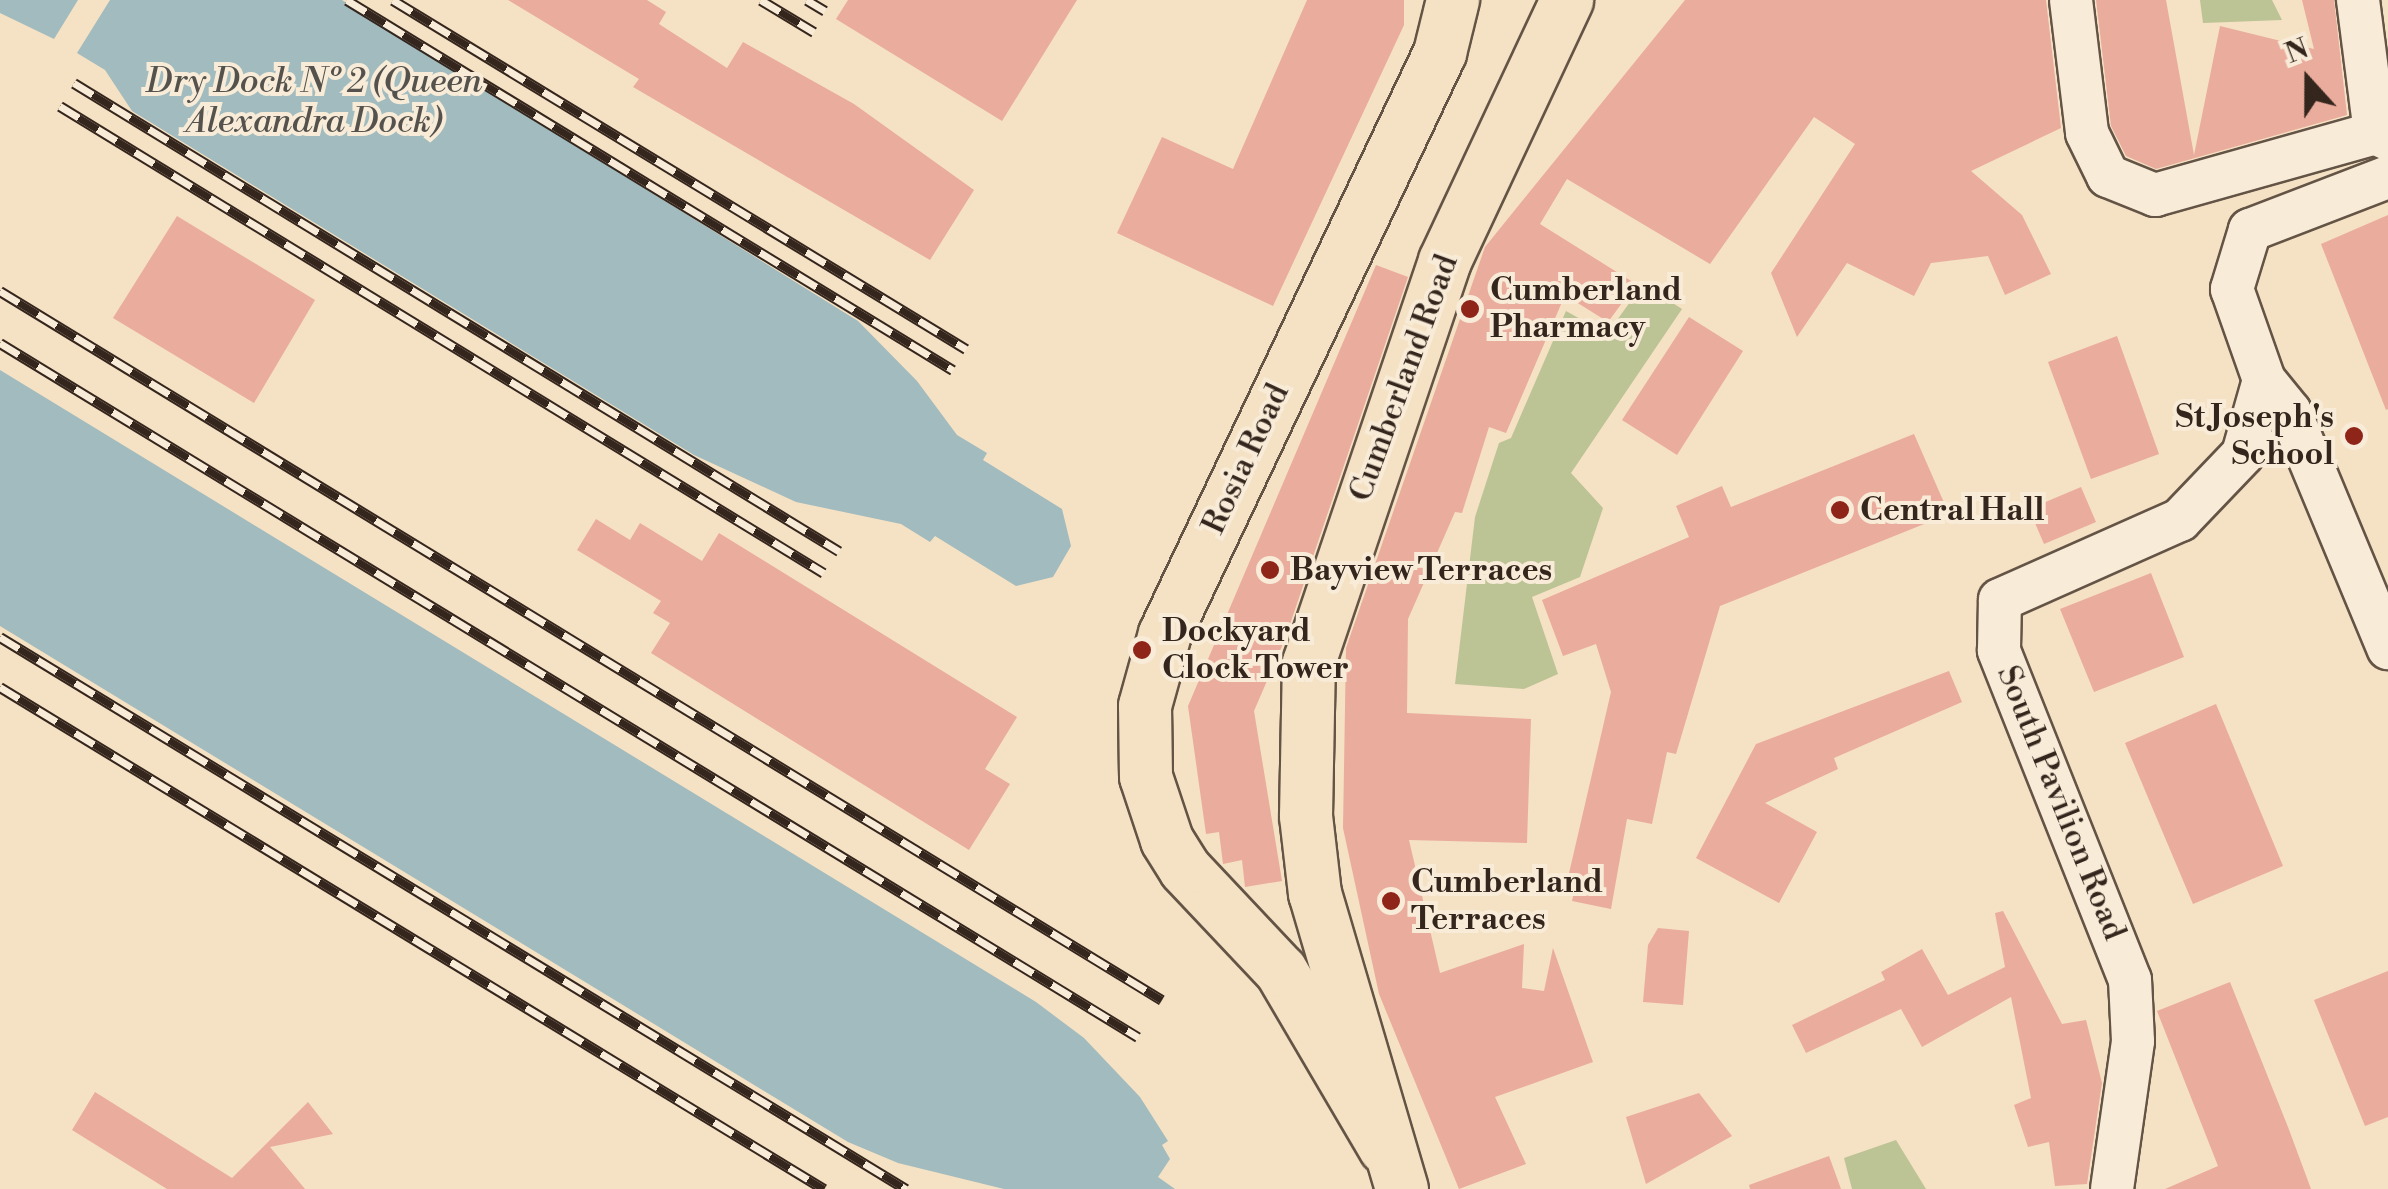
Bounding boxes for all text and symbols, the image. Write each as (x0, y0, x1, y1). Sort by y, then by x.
north arrow (2258, 30, 2358, 130)
text: N (2280, 31, 2314, 72)
water label: Dry Dock № 2 (Queen Alexandra Dock) (146, 61, 482, 143)
street label: Cumberland Road (1342, 249, 1466, 507)
place label: Cumberland Pharmacy (1490, 272, 1682, 347)
marker: Cumberland Pharmacy (1459, 298, 1481, 320)
street label: Rosia Road (1194, 378, 1298, 540)
place label: St Joseph's School (2175, 399, 2334, 474)
marker: St Joseph's School (2343, 425, 2365, 447)
place label: Central Hall (1860, 491, 2045, 529)
marker: Central Hall (1829, 499, 1851, 521)
place label: Bayview Terraces (1290, 551, 1552, 589)
marker: Bayview Terraces (1259, 559, 1281, 581)
place label: Dockyard Clock Tower (1162, 613, 1349, 688)
marker: Dockyard Clock Tower (1131, 639, 1153, 661)
street label: South Pavilion Road (1988, 660, 2134, 946)
place label: Cumberland Terraces (1411, 864, 1603, 939)
marker: Cumberland Terraces (1380, 890, 1402, 912)

